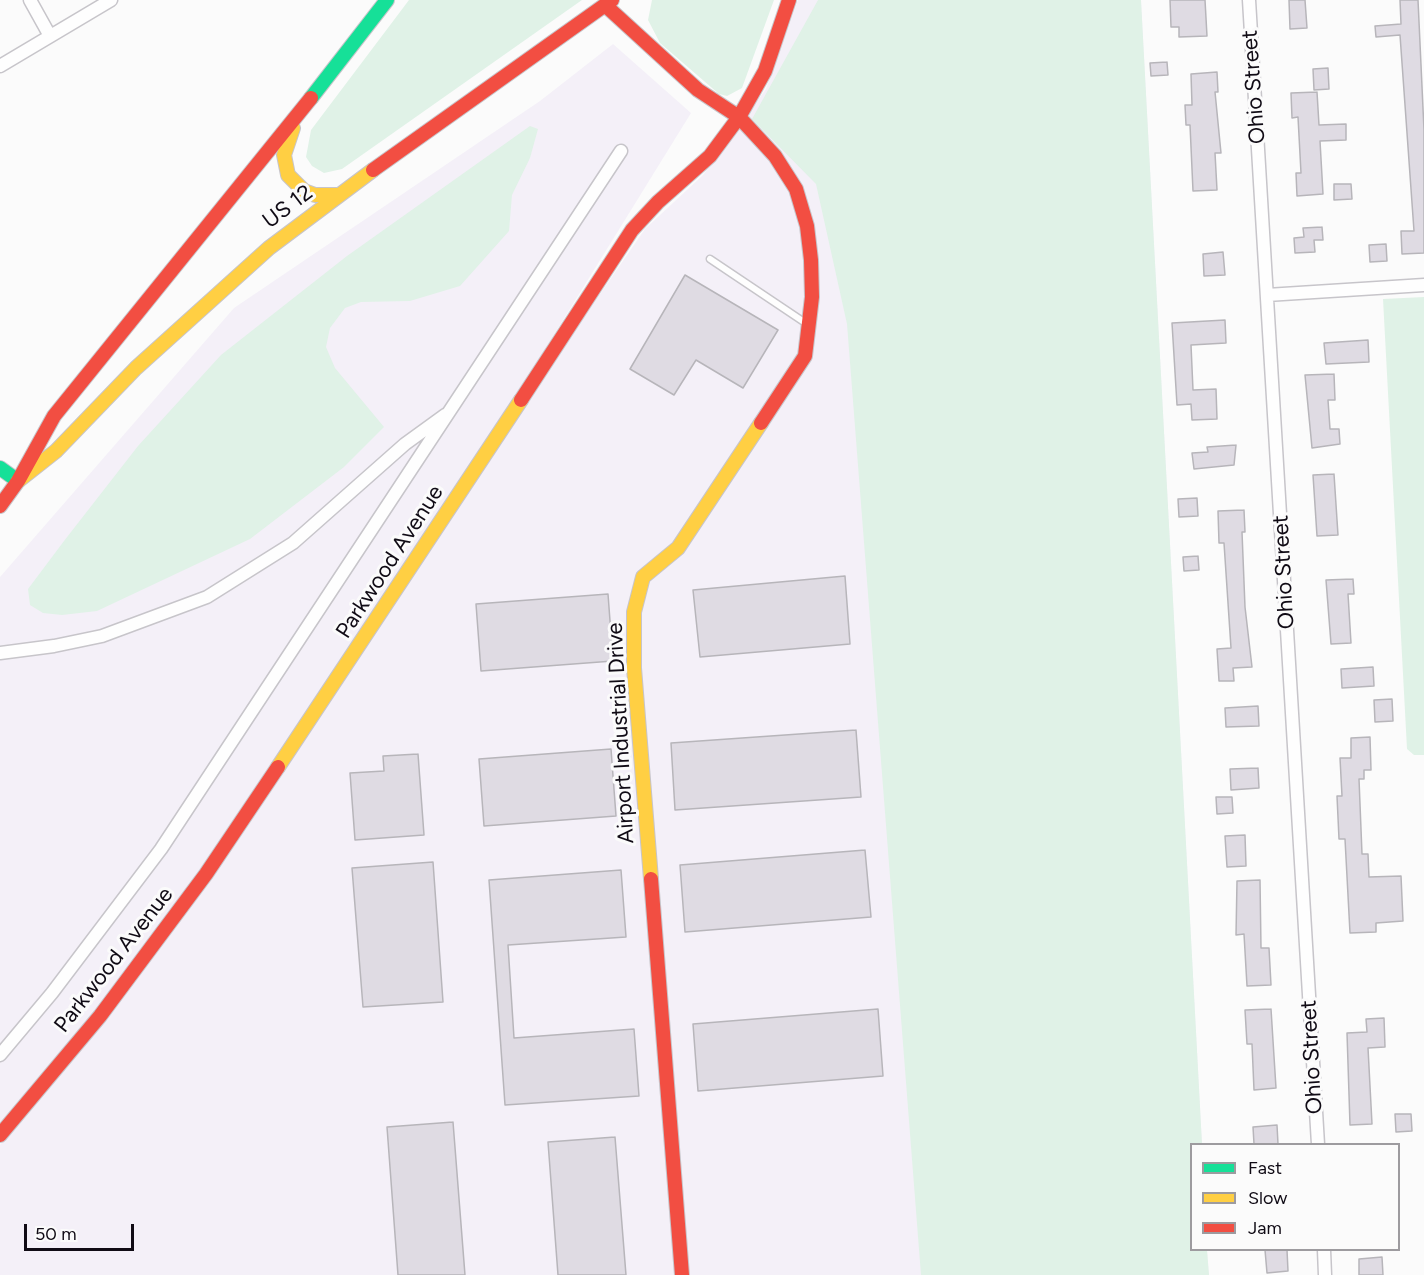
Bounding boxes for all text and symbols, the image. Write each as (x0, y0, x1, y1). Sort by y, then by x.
street label: Ohio Street (1237, 29, 1271, 145)
street label: US 12 (258, 180, 318, 234)
street label: Parkwood Avenue (331, 481, 449, 643)
street label: Ohio Street (1268, 514, 1300, 630)
street label: Airport Industrial Drive (602, 622, 640, 844)
street label: Parkwood Avenue (49, 882, 179, 1038)
street label: Ohio Street (1296, 999, 1328, 1115)
legend (1190, 1143, 1400, 1251)
text: Fast (1248, 1157, 1282, 1179)
text: Slow (1248, 1187, 1287, 1209)
scale bar (27, 1212, 136, 1250)
text: Jam (1248, 1217, 1282, 1239)
text: 50 m (35, 1223, 77, 1245)

